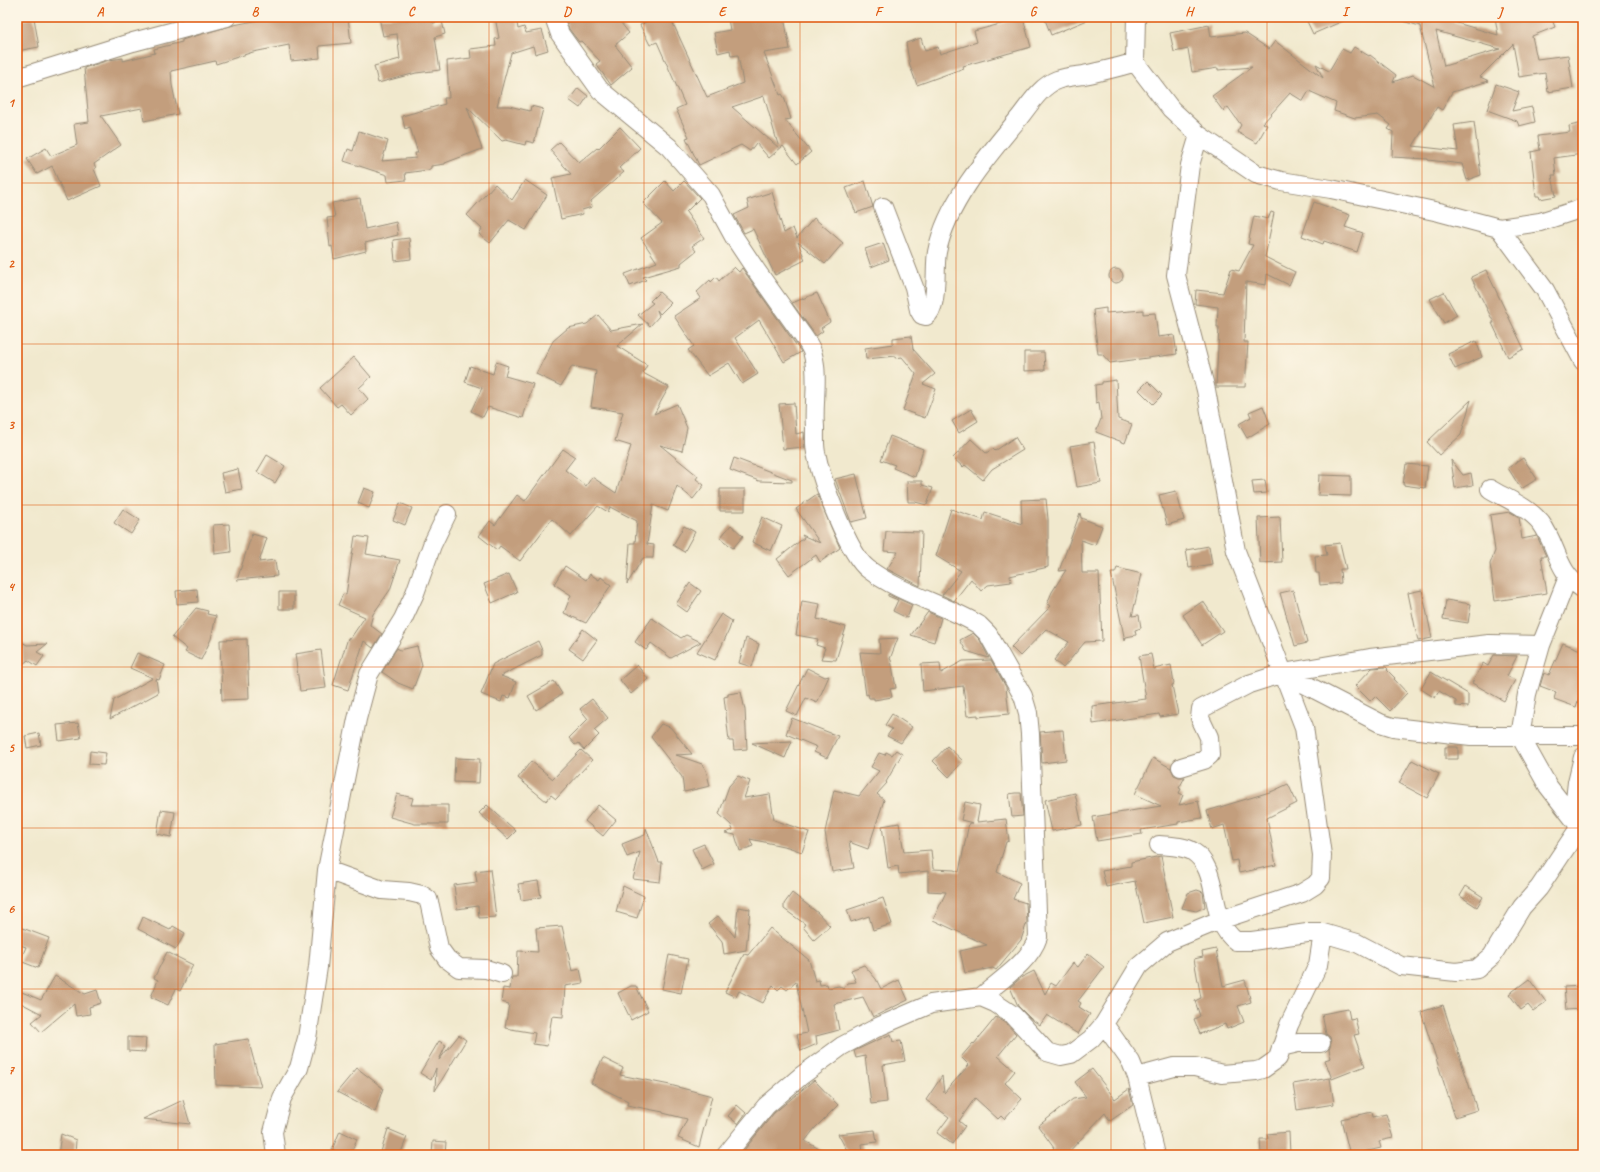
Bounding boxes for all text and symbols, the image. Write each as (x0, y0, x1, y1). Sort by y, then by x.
text: A (97, 4, 105, 20)
text: B (252, 4, 260, 20)
text: C (408, 4, 416, 20)
text: D (563, 4, 572, 20)
text: E (719, 4, 728, 20)
text: F (875, 4, 884, 20)
text: G (1030, 4, 1038, 20)
text: H (1185, 4, 1195, 20)
text: I (1342, 4, 1351, 20)
text: J (1497, 4, 1504, 20)
text: 1 (8, 95, 16, 111)
text: 2 (8, 256, 15, 272)
text: 3 (8, 417, 15, 433)
text: 4 (8, 579, 16, 595)
text: 5 (8, 740, 15, 756)
text: 6 (8, 901, 15, 917)
text: 7 (8, 1062, 15, 1078)

